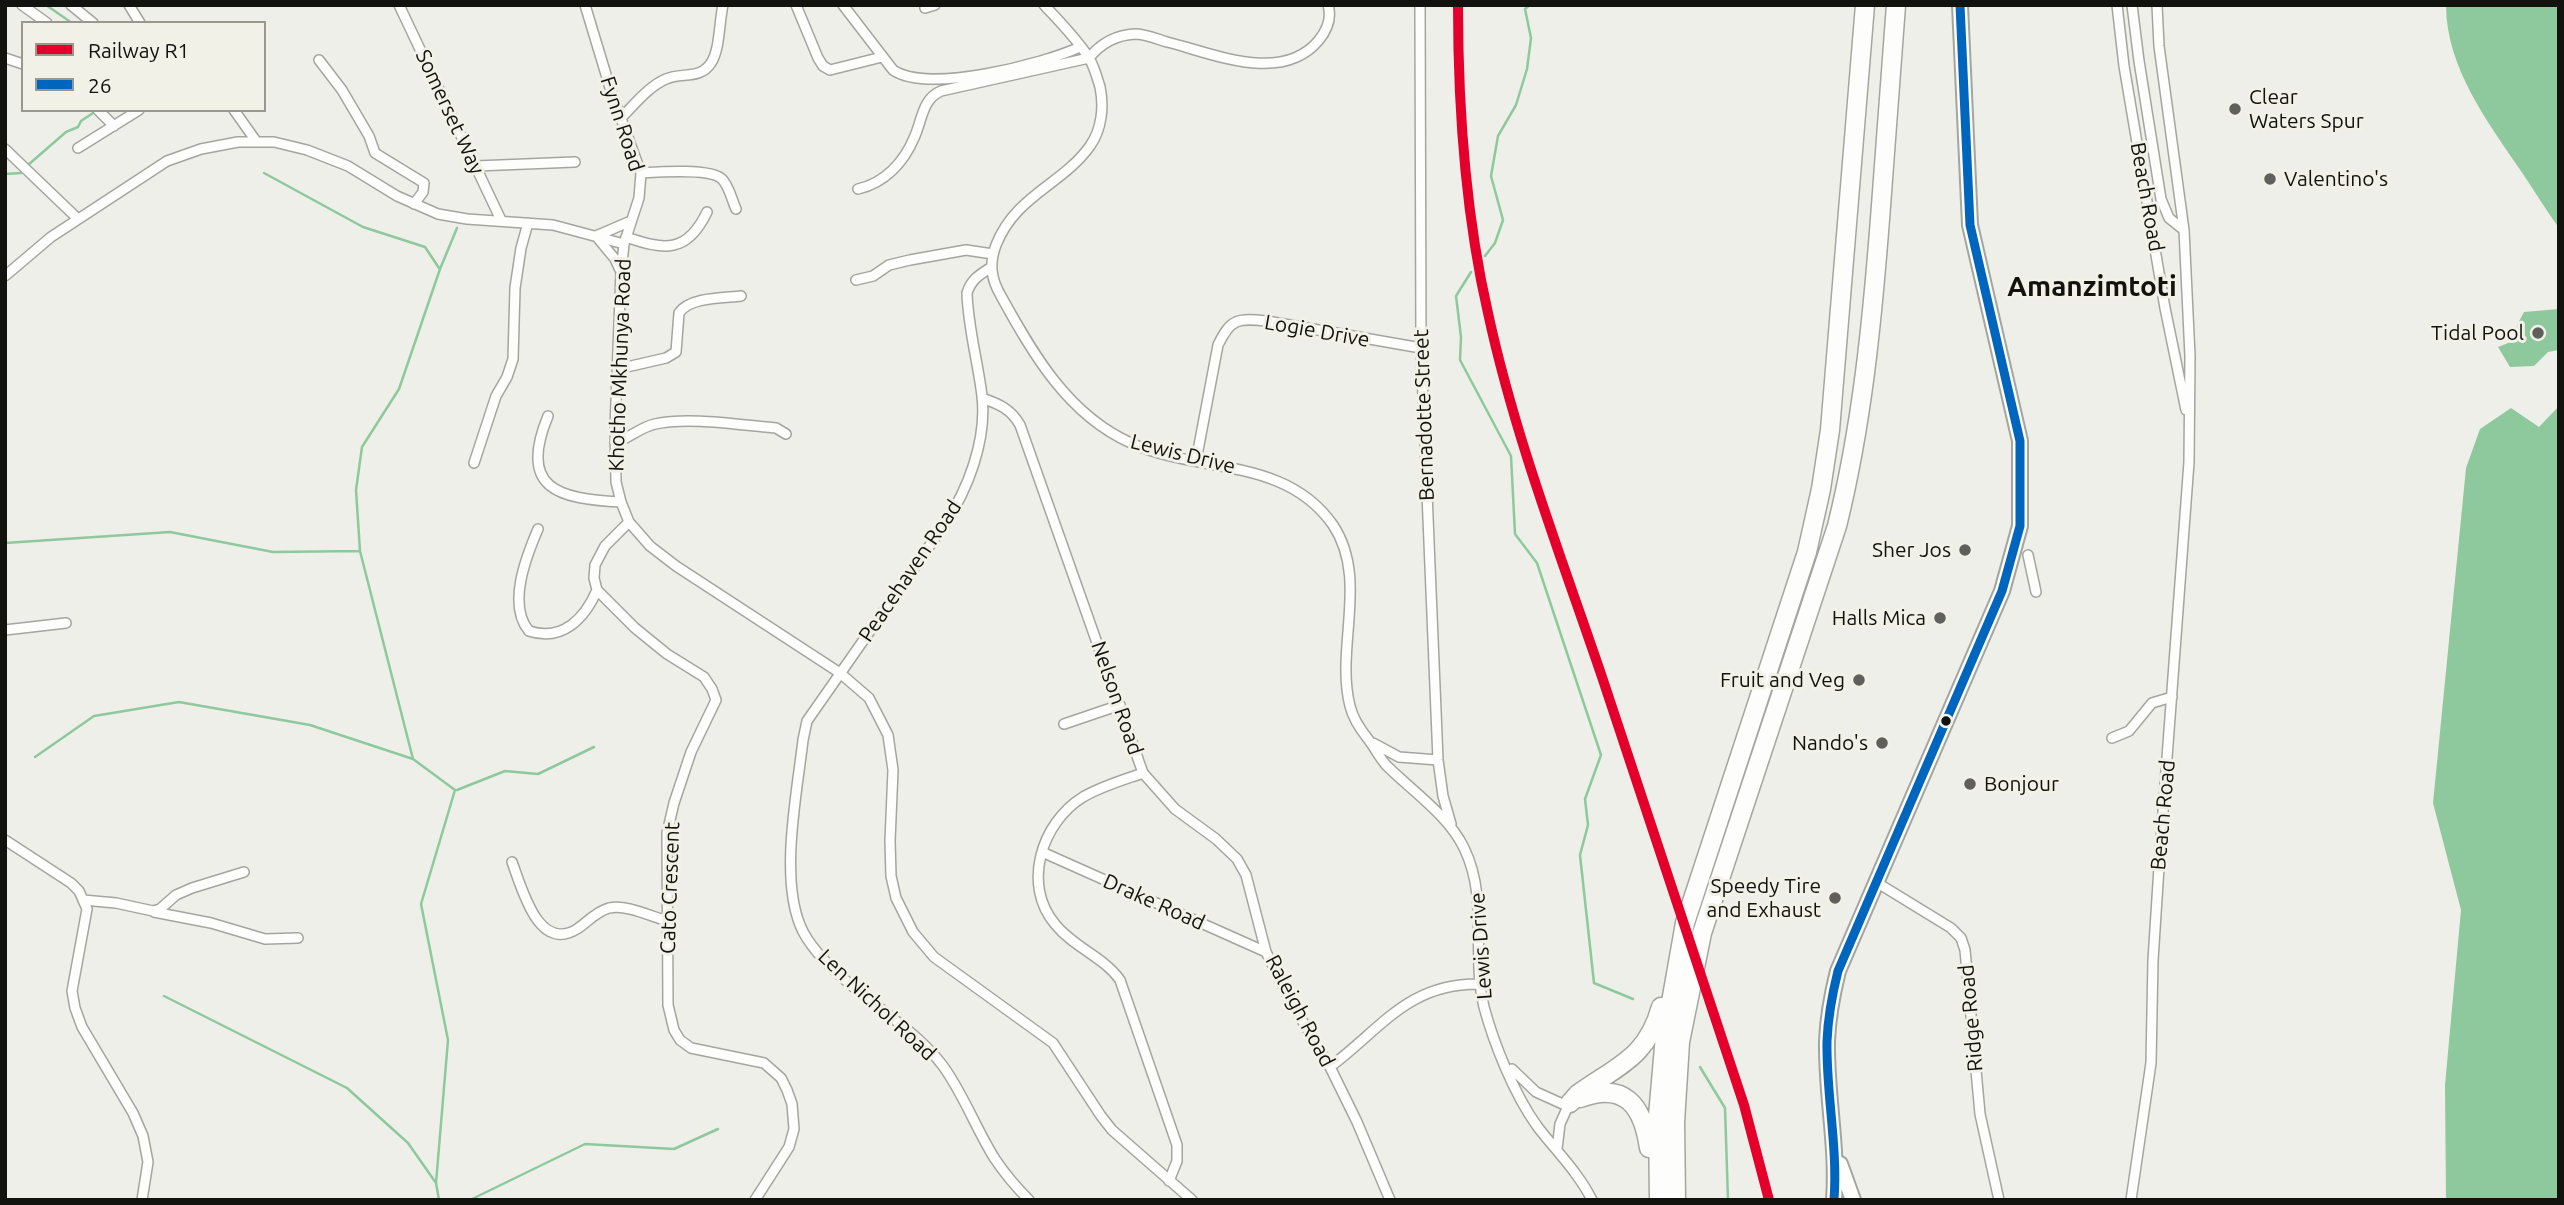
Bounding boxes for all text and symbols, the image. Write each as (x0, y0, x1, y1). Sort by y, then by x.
legend (21, 21, 266, 112)
text: Railway R1 (88, 38, 189, 62)
street label: Somerset Way (410, 46, 490, 178)
text: 26 (88, 73, 112, 97)
street label: Fynn Road (595, 73, 649, 175)
place label: Clear Waters Spur (2249, 84, 2364, 134)
marker: Clear Waters Spur (2227, 101, 2243, 117)
street label: Beach Road (2125, 140, 2169, 254)
place label: Valentino's (2284, 166, 2388, 192)
marker: Valentino's (2262, 171, 2278, 187)
street label: Khotho Mkhunya Road (604, 258, 636, 472)
district label: Amanzimtoti (2007, 270, 2177, 304)
street label: Logie Drive (1263, 309, 1371, 353)
place label: Tidal Pool (2431, 320, 2524, 346)
marker: Tidal Pool (2530, 325, 2546, 341)
street label: Bernadotte Street (1408, 329, 1440, 501)
street label: Lewis Drive (1128, 429, 1238, 479)
street label: Peacehaven Road (853, 495, 967, 647)
place label: Sher Jos (1872, 537, 1951, 563)
marker: Sher Jos (1957, 542, 1973, 558)
place label: Halls Mica (1832, 605, 1926, 631)
marker: Halls Mica (1932, 610, 1948, 626)
street label: Nelson Road (1086, 638, 1148, 758)
place label: Fruit and Veg (1720, 667, 1845, 693)
marker: Fruit and Veg (1851, 672, 1867, 688)
unlabelled marker (1939, 714, 1953, 728)
place label: Nando's (1792, 730, 1868, 756)
marker: Nando's (1874, 735, 1890, 751)
street label: Beach Road (2146, 759, 2180, 871)
place label: Bonjour (1984, 771, 2059, 797)
marker: Bonjour (1962, 776, 1978, 792)
street label: Cato Crescent (655, 822, 685, 954)
street label: Drake Road (1099, 868, 1209, 936)
place label: Speedy Tire and Exhaust (1706, 873, 1821, 923)
marker: Speedy Tire and Exhaust (1827, 890, 1843, 906)
street label: Lewis Drive (1465, 892, 1497, 1000)
street label: Len Nichol Road (813, 944, 941, 1066)
street label: Raleigh Road (1260, 951, 1340, 1071)
street label: Ridge Road (1954, 963, 1988, 1073)

